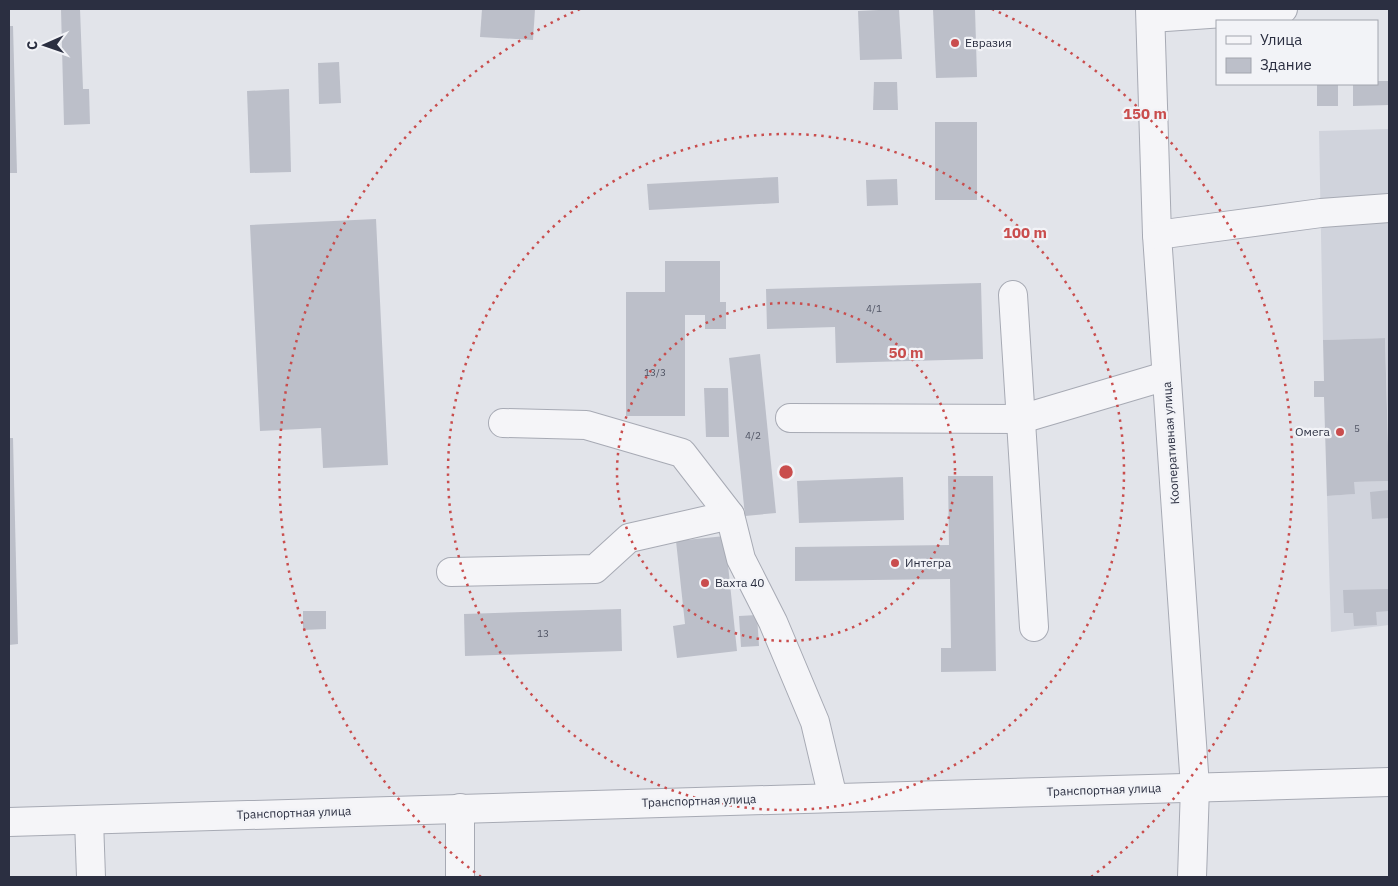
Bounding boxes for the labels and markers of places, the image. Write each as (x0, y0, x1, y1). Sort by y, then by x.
place label: Евразия (965, 35, 1012, 50)
marker: Евразия (949, 37, 961, 49)
place label: Омега (1295, 424, 1331, 439)
marker: Омега (1334, 426, 1346, 438)
centre of rings (777, 463, 795, 481)
place label: Интегра (905, 555, 952, 570)
marker: Интегра (889, 557, 901, 569)
place label: Вахта 40 (715, 575, 765, 590)
marker: Вахта 40 (699, 577, 711, 589)

